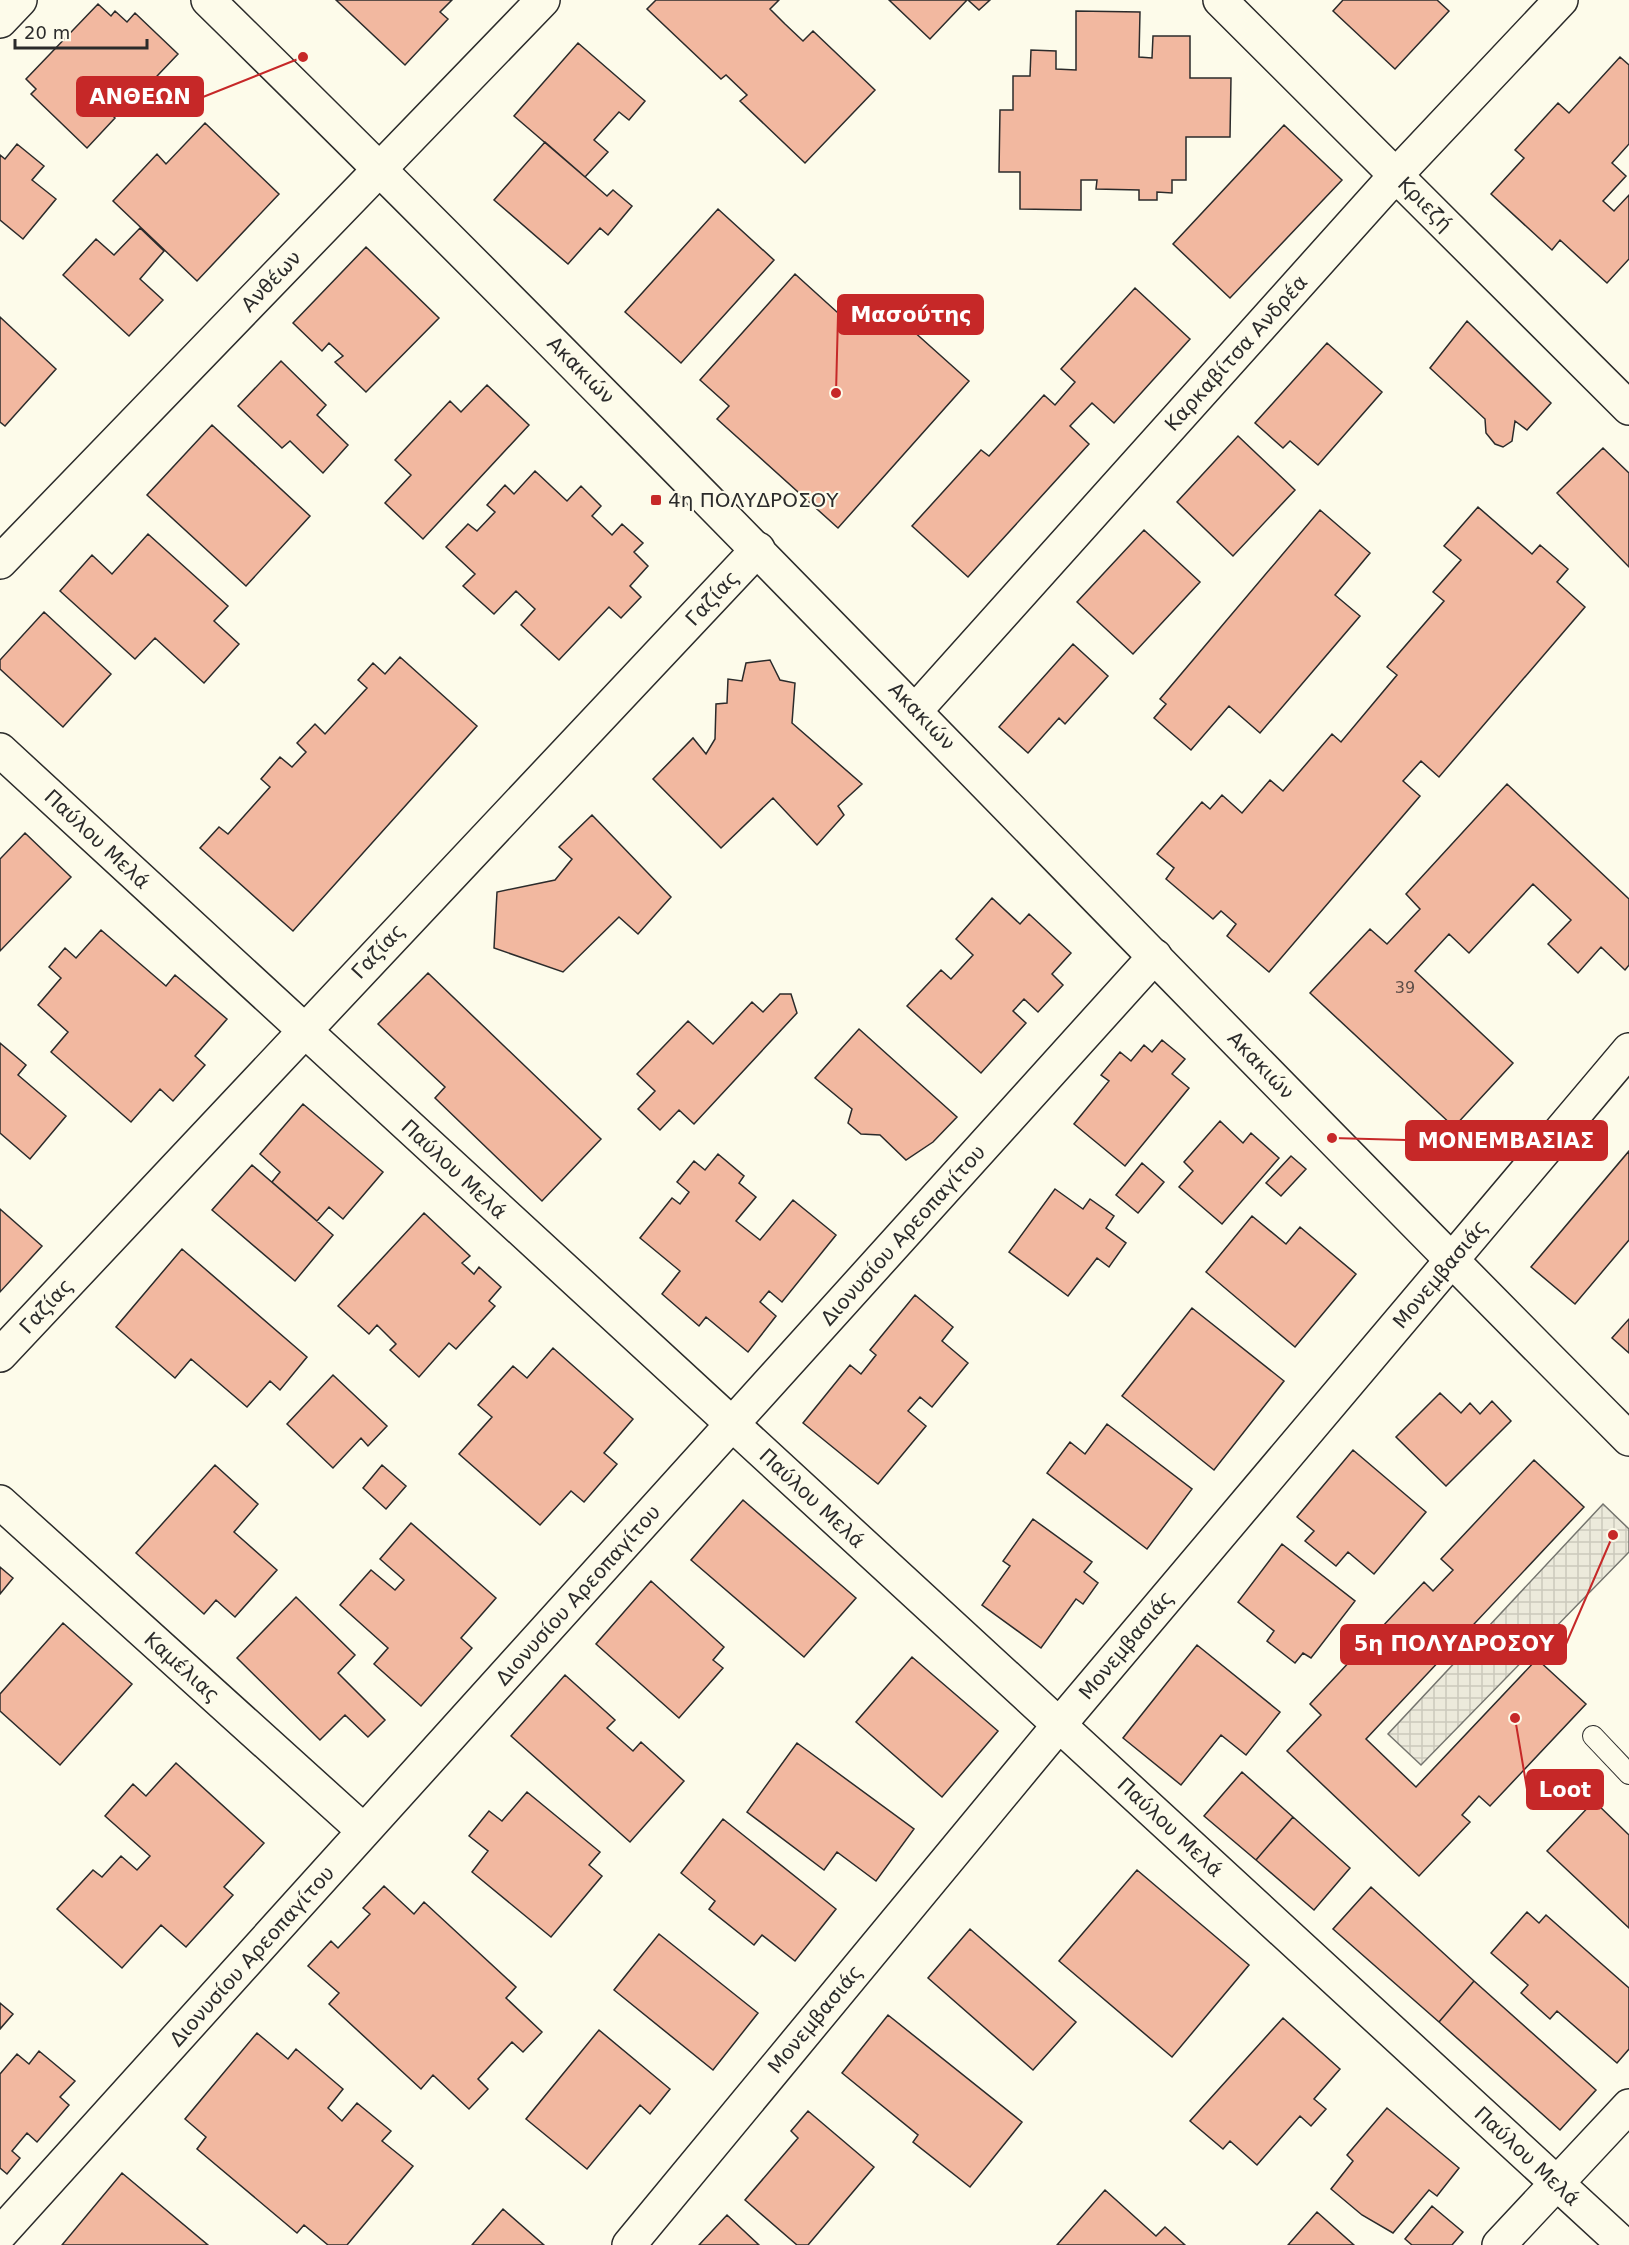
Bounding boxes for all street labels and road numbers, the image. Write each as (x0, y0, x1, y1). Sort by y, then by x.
street label: Κριεζή (1393, 172, 1457, 236)
street label: Ανθέων (236, 245, 306, 317)
street label: Καρκαβίτσα Ανδρέα (1160, 270, 1312, 436)
street label: Ακακιών (542, 331, 620, 409)
street label: Γαζίας (680, 565, 744, 631)
street label: Ακακιών (884, 677, 960, 755)
street label: Παύλου Μελά (39, 784, 155, 894)
street label: Γαζίας (346, 918, 410, 984)
street label: Ακακιών (1223, 1026, 1299, 1104)
street label: Παύλου Μελά (396, 1114, 512, 1224)
street label: Διονυσίου Αρεοπαγίτου (816, 1140, 990, 1330)
street label: Μονεμβασιάς (1388, 1215, 1492, 1333)
street label: Γαζίας (14, 1273, 78, 1339)
street label: Παύλου Μελά (754, 1443, 870, 1553)
street label: Διονυσίου Αρεοπαγίτου (491, 1500, 665, 1690)
street label: Μονεμβασιάς (1074, 1586, 1178, 1704)
street label: Καμέλιας (139, 1627, 225, 1707)
street label: Παύλου Μελά (1112, 1772, 1228, 1882)
street label: Διονυσίου Αρεοπαγίτου (165, 1861, 339, 2051)
street label: Μονεμβασιάς (763, 1960, 867, 2078)
street label: Παύλου Μελά (1469, 2101, 1585, 2211)

